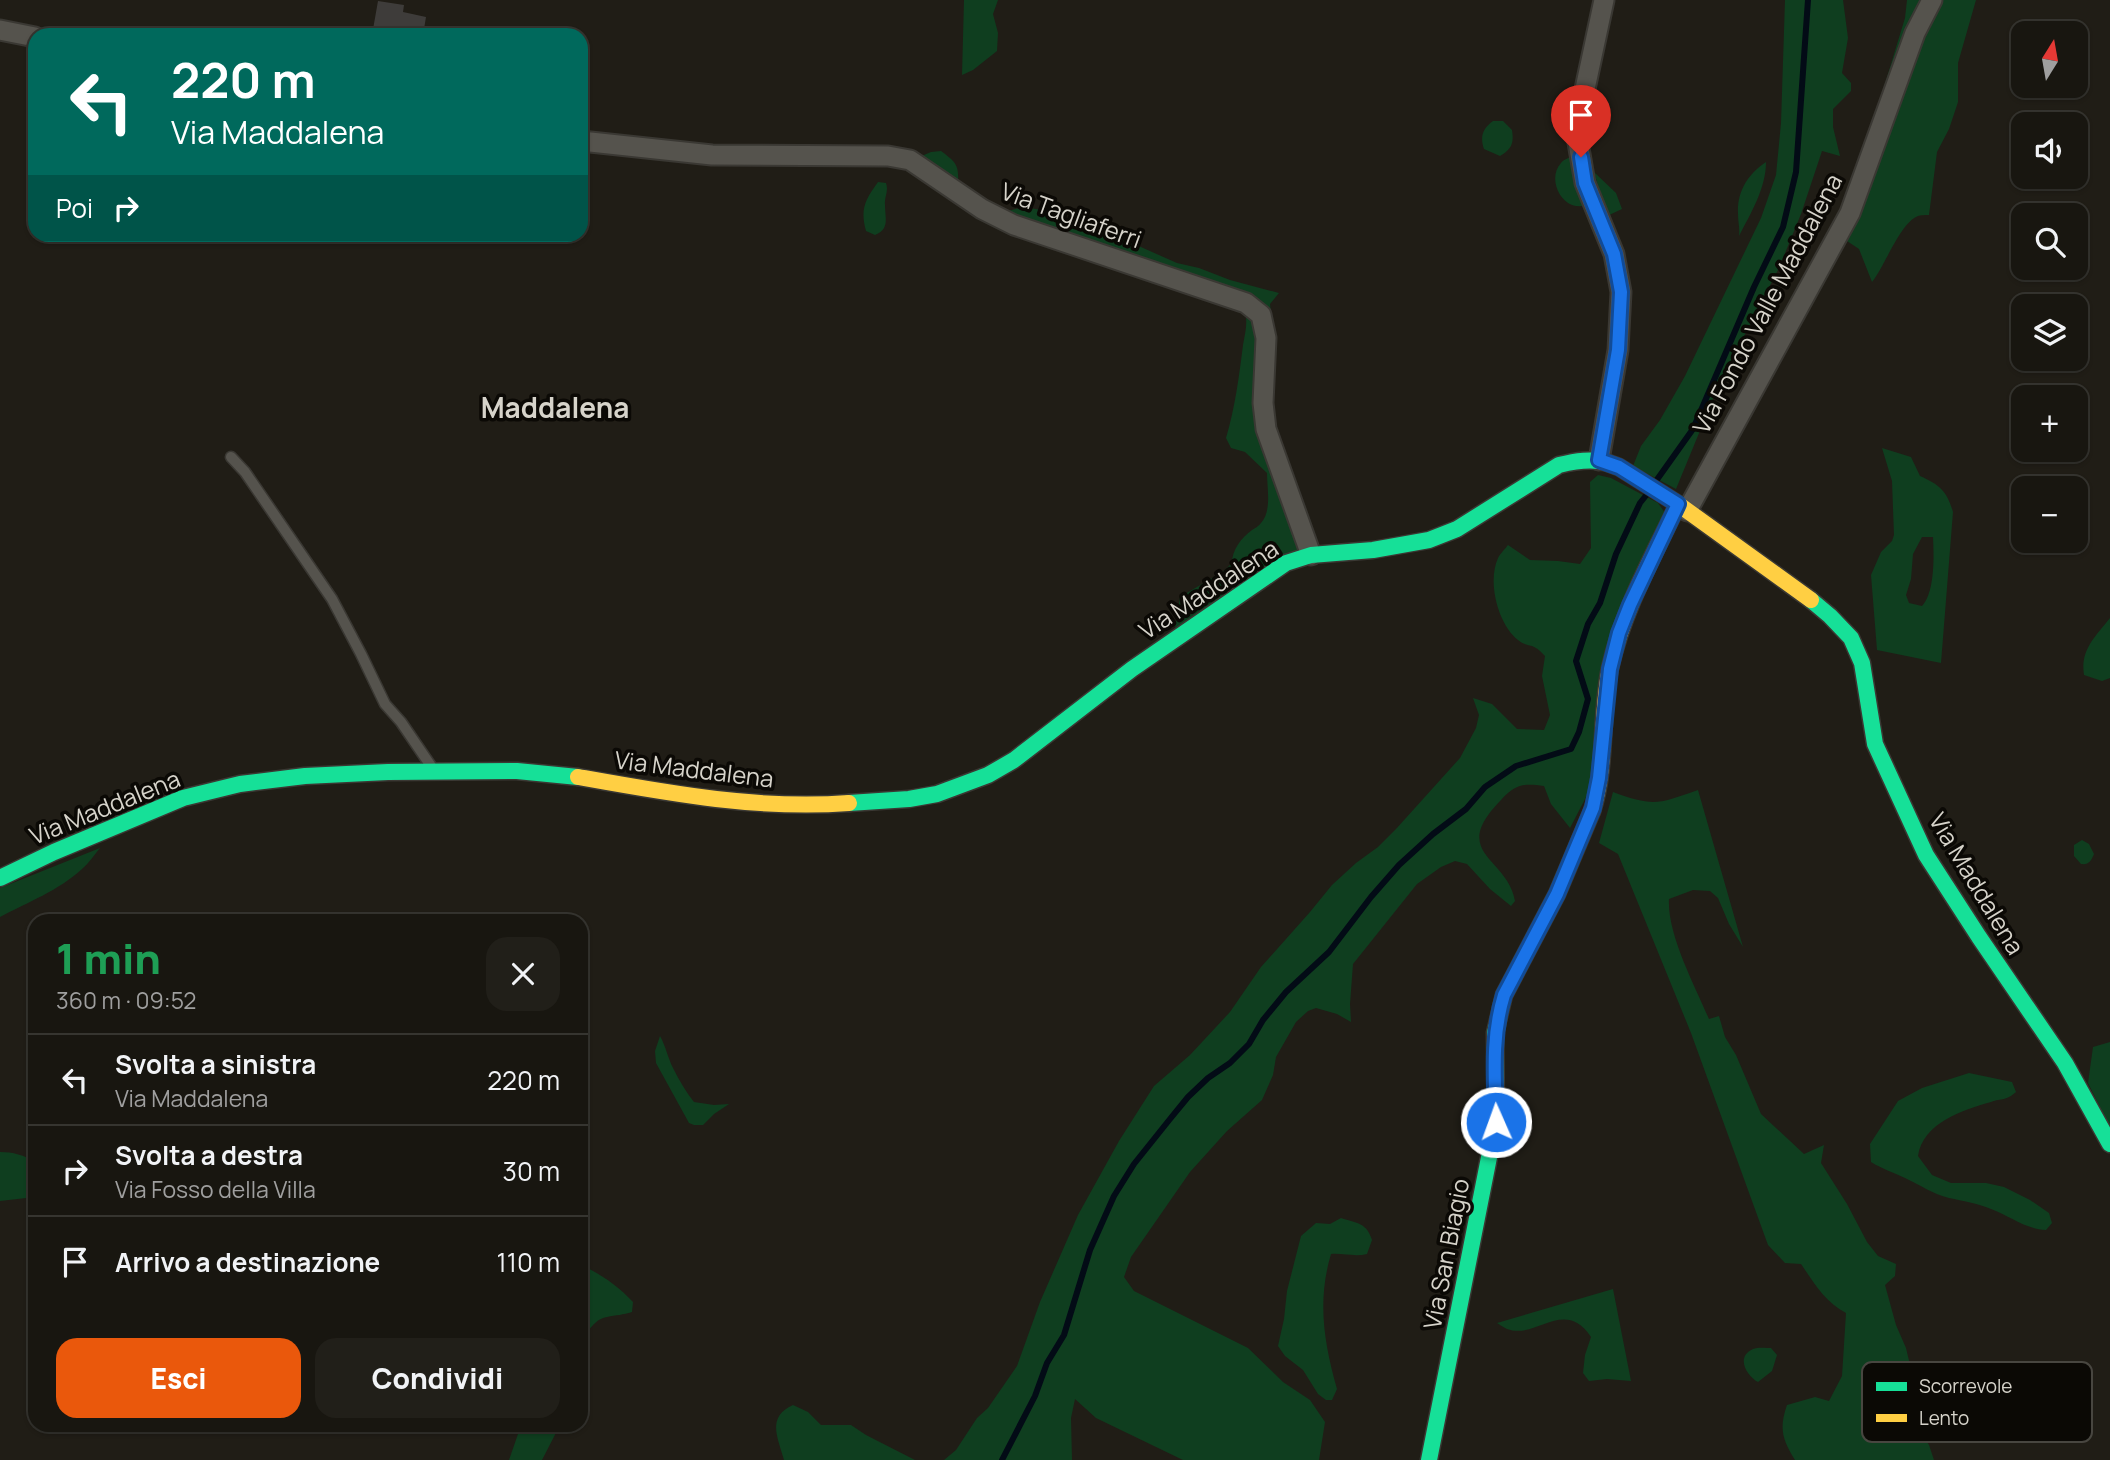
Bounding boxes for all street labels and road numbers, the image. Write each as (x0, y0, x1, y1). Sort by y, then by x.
street label: Via Fondo Valle Maddalena (1684, 168, 1849, 439)
street label: Via Tagliaferri (997, 174, 1146, 255)
street label: Via Maddalena (1132, 531, 1284, 646)
street label: Via Maddalena (613, 742, 776, 795)
street label: Via Maddalena (24, 761, 185, 852)
street label: Via Maddalena (1922, 806, 2033, 960)
street label: Via San Biagio (1415, 1176, 1476, 1332)

